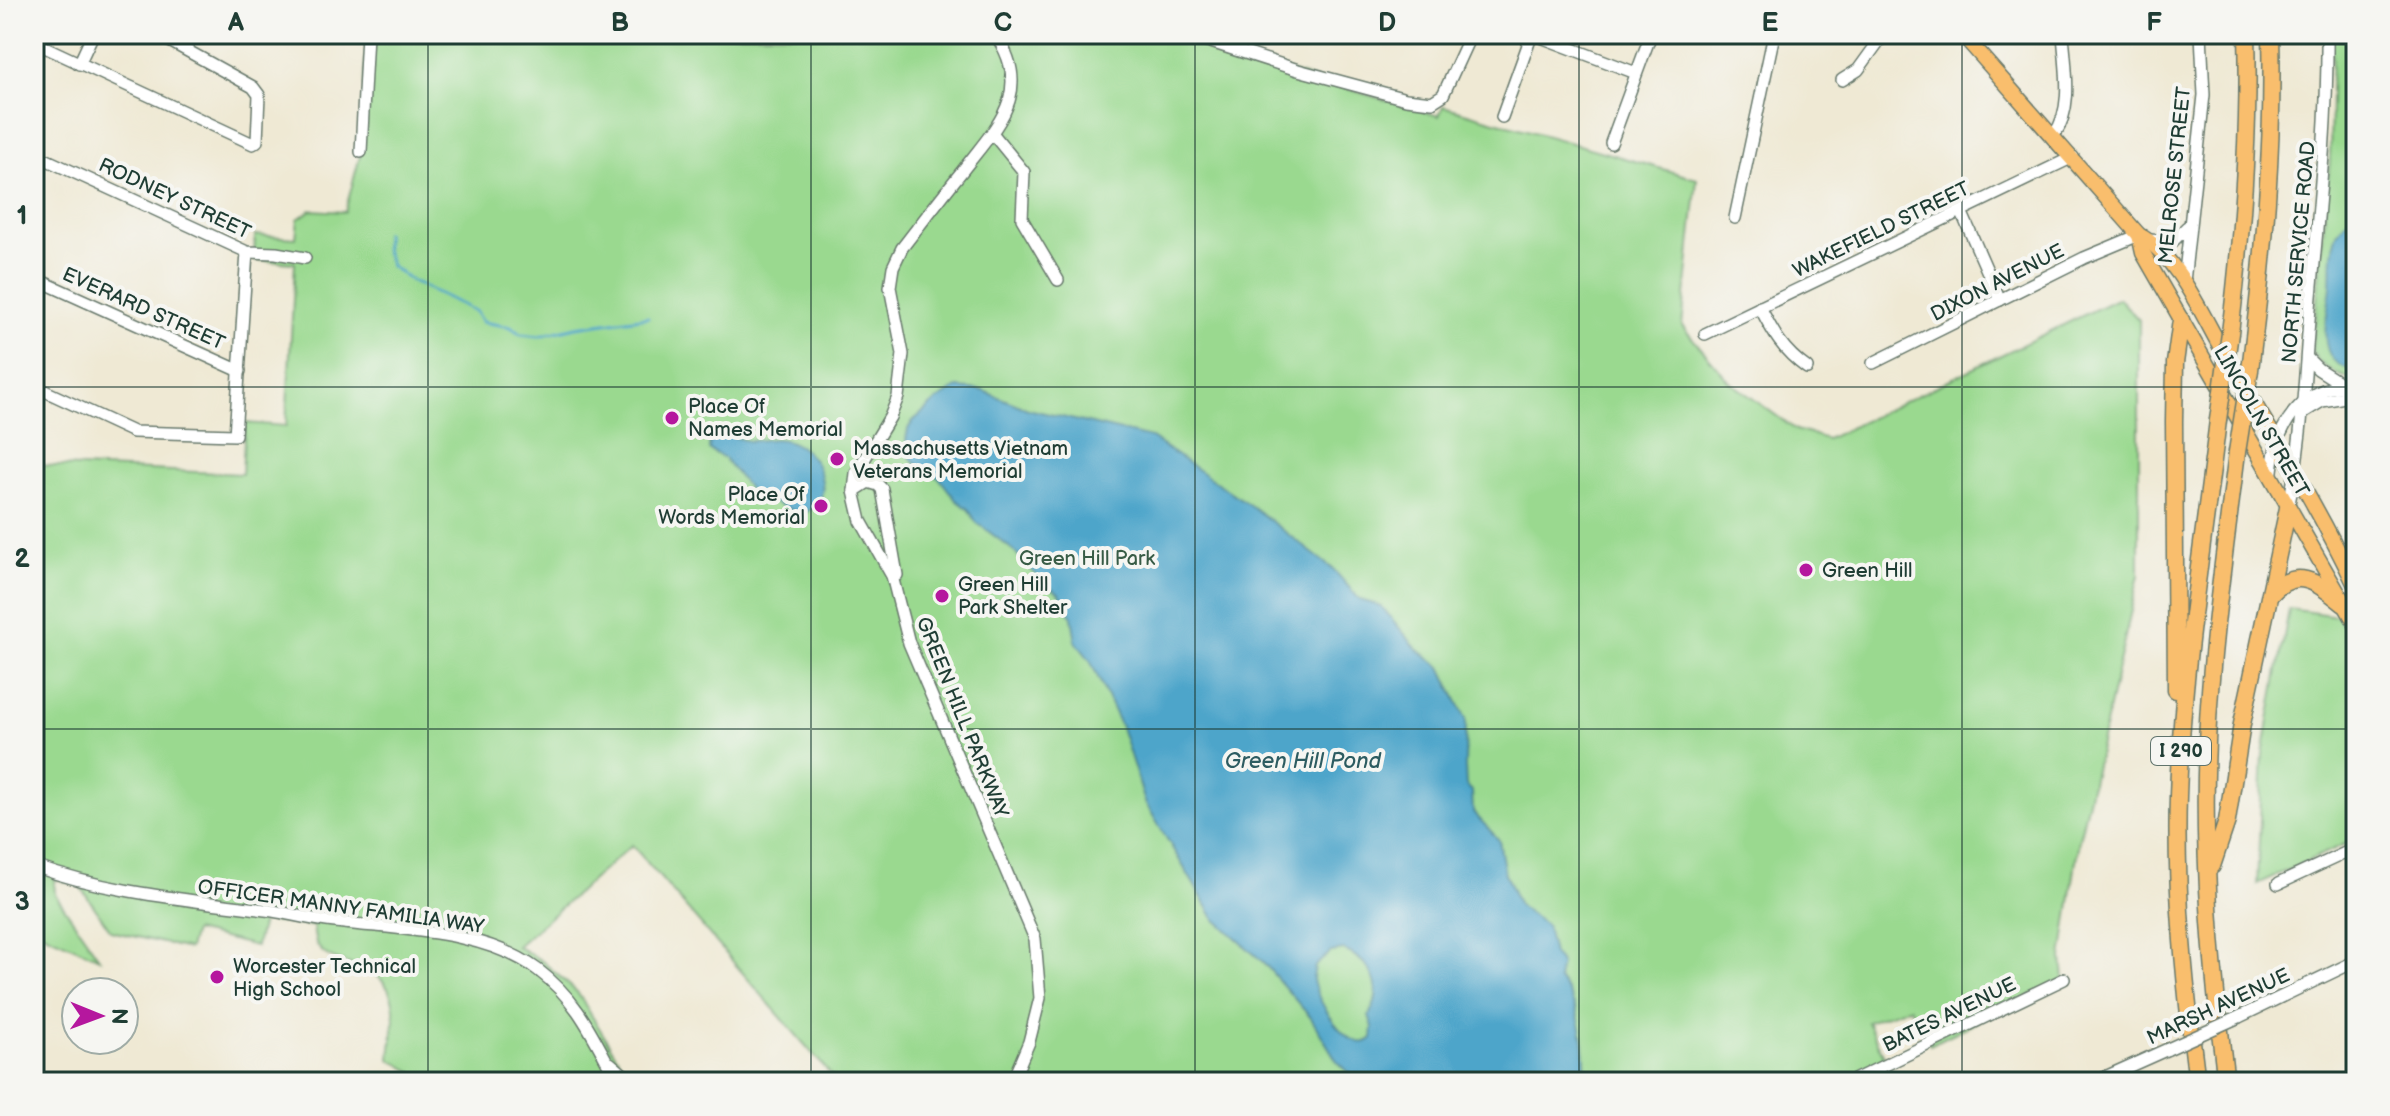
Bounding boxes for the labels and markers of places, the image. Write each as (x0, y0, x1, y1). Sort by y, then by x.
place label: Place Of Names Memorial (688, 395, 843, 442)
marker: Place Of Names Memorial (663, 409, 681, 427)
place label: Massachusetts Vietnam Veterans Memorial (853, 437, 1068, 484)
marker: Massachusetts Vietnam Veterans Memorial (828, 450, 846, 468)
place label: Place Of Words Memorial (658, 483, 805, 530)
marker: Place Of Words Memorial (812, 497, 830, 515)
place label: Green Hill (1822, 559, 1912, 583)
marker: Green Hill (1797, 561, 1815, 579)
place label: Green Hill Park Shelter (958, 573, 1068, 620)
marker: Green Hill Park Shelter (933, 587, 951, 605)
place label: Worcester Technical High School (233, 955, 416, 1002)
marker: Worcester Technical High School (208, 968, 226, 986)

